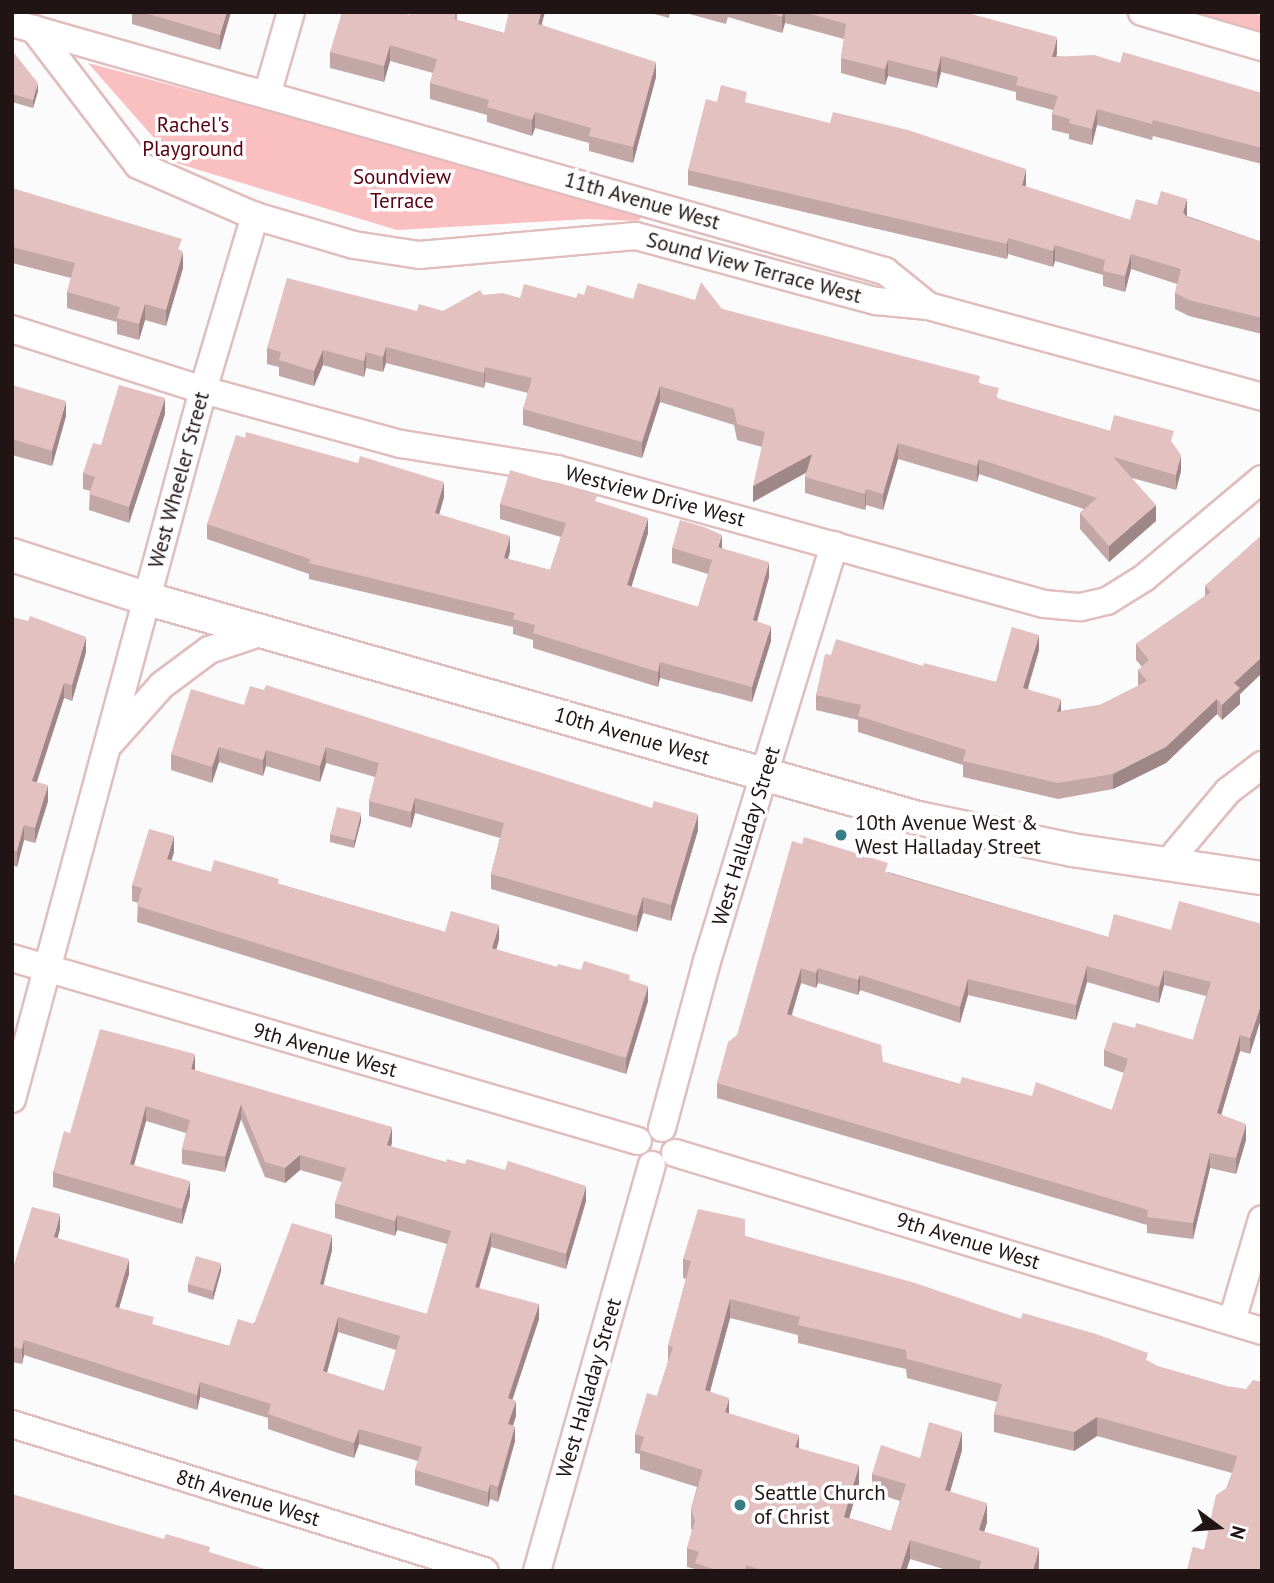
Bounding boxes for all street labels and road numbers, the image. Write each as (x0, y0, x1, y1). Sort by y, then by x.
street label: 11th Avenue West (561, 167, 723, 235)
street label: Sound View Terrace West (643, 227, 865, 309)
street label: West Wheeler Street (143, 389, 215, 571)
street label: Westview Drive West (562, 460, 748, 532)
street label: 10th Avenue West (551, 702, 713, 770)
street label: West Halladay Street (707, 743, 785, 929)
street label: 9th Avenue West (249, 1017, 401, 1083)
street label: 9th Avenue West (893, 1207, 1043, 1275)
street label: West Halladay Street (551, 1295, 627, 1481)
street label: 8th Avenue West (173, 1464, 323, 1532)

